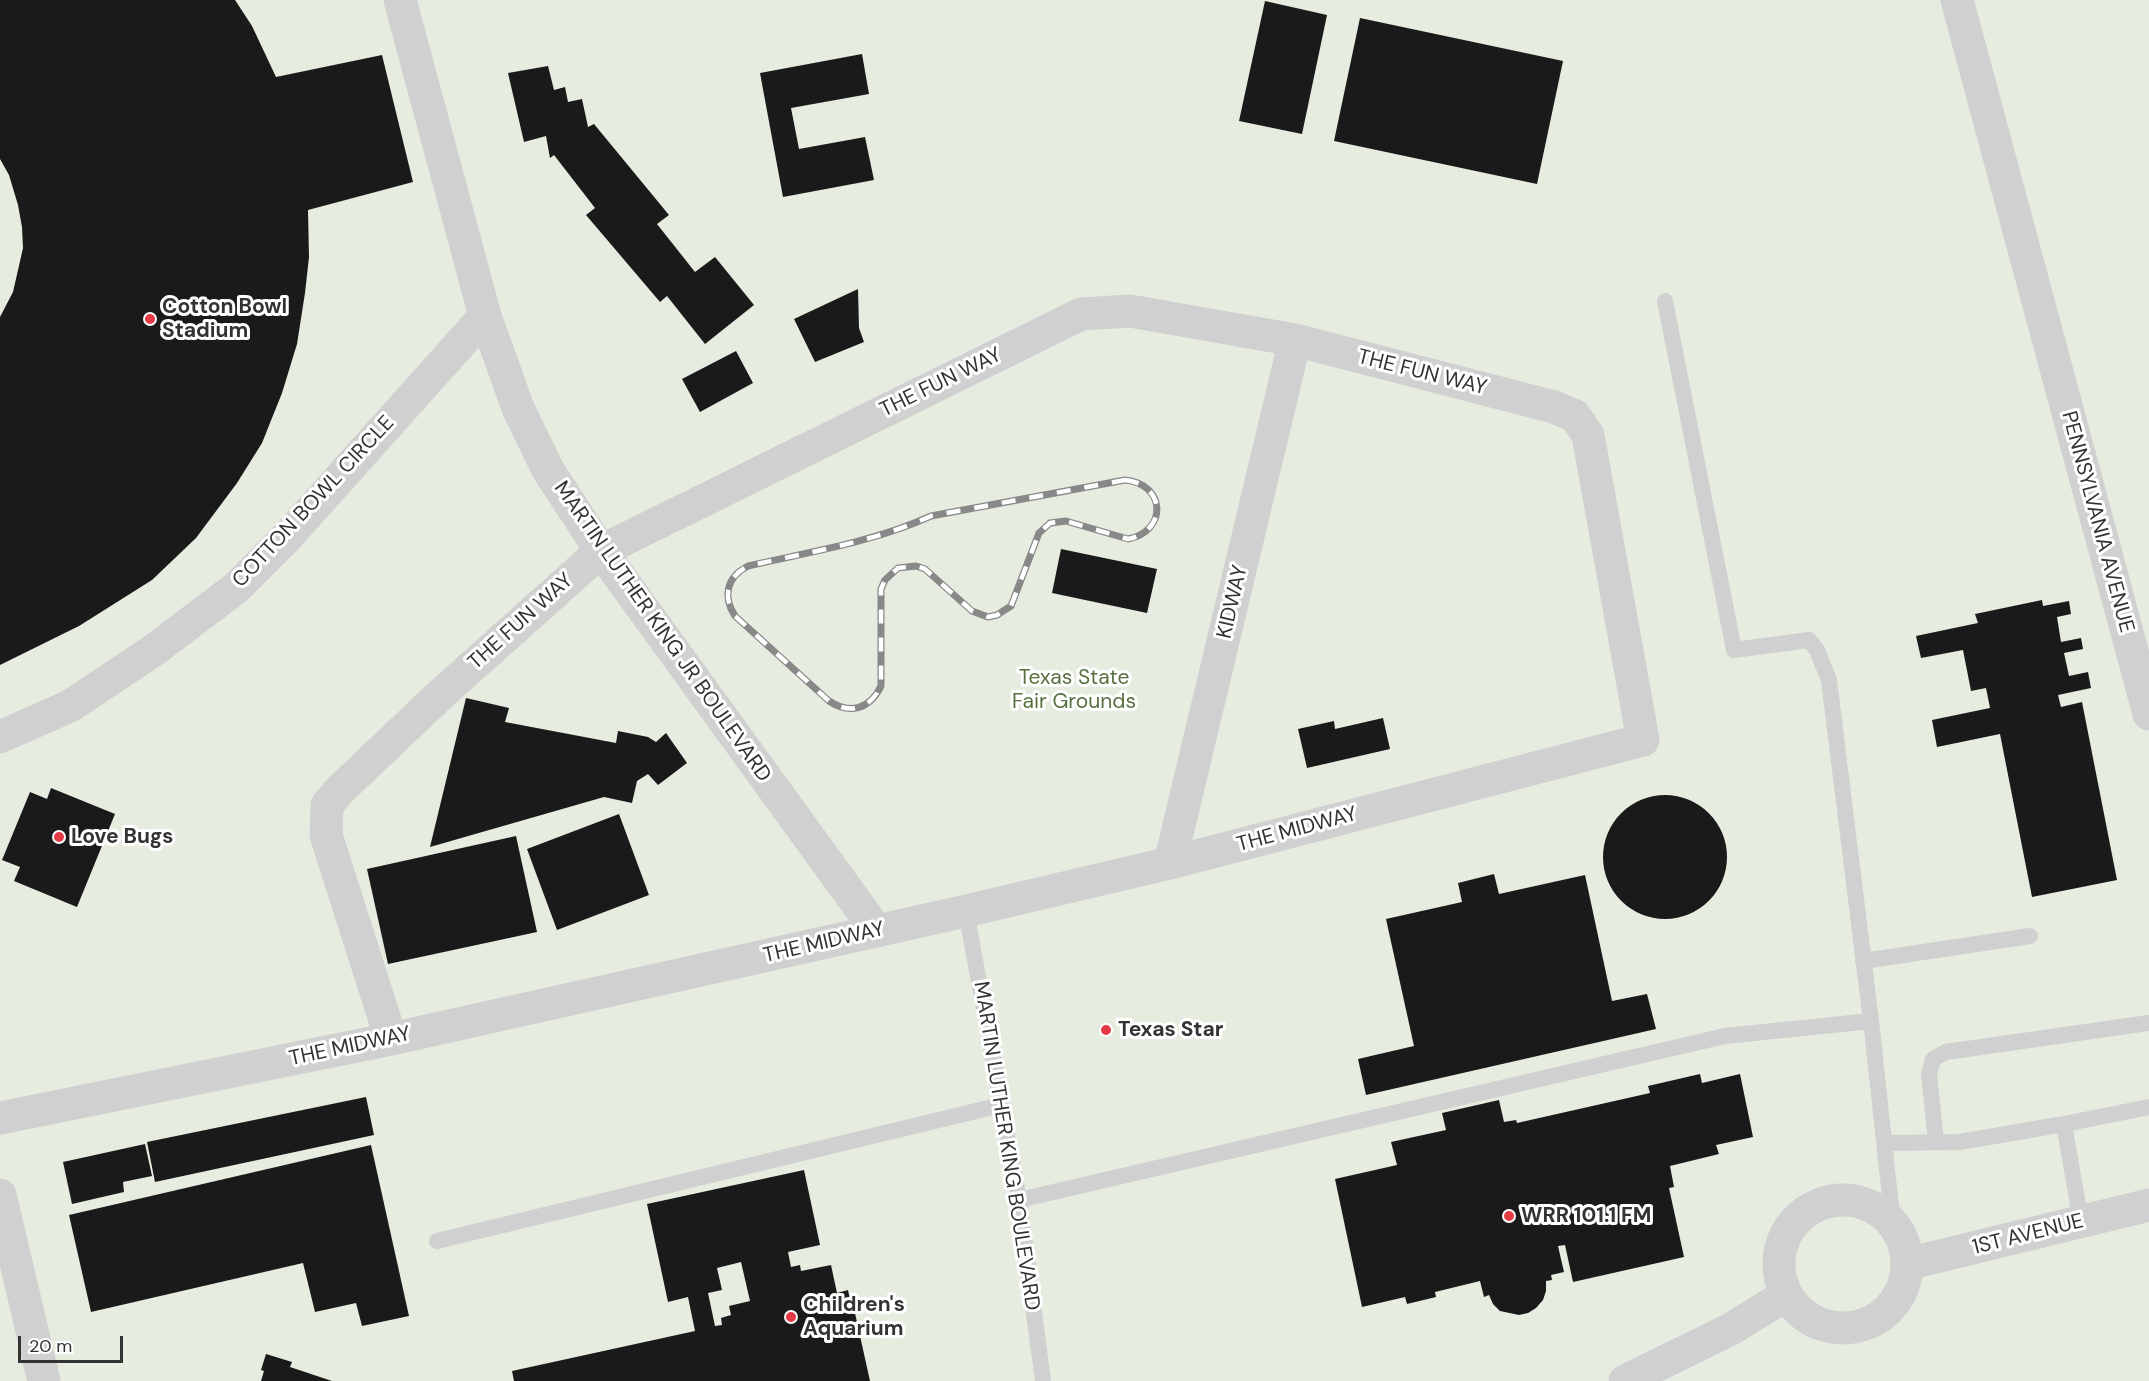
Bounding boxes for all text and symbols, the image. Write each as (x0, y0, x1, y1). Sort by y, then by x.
place label: Cotton Bowl Stadium (162, 294, 287, 344)
marker: Cotton Bowl Stadium (143, 312, 157, 326)
street label: THE FUN WAY (876, 343, 1006, 423)
street label: THE FUN WAY (1355, 345, 1489, 401)
street label: PENNSYLVANIA AVENUE (2055, 409, 2139, 635)
street label: COTTON BOWL CIRCLE (228, 411, 400, 593)
street label: MARTIN LUTHER KING JR BOULEVARD (548, 477, 776, 787)
street label: KIDWAY (1212, 563, 1254, 641)
street label: THE FUN WAY (463, 568, 579, 676)
park label: Texas State Fair Grounds (1012, 665, 1136, 715)
street label: THE MIDWAY (1234, 802, 1360, 858)
place label: Love Bugs (71, 824, 174, 850)
marker: Love Bugs (52, 830, 66, 844)
street label: THE MIDWAY (761, 917, 887, 969)
street label: MARTIN LUTHER KING BOULEVARD (968, 980, 1044, 1312)
place label: Texas Star (1118, 1017, 1223, 1043)
street label: THE MIDWAY (287, 1022, 413, 1072)
marker: Texas Star (1099, 1023, 1113, 1037)
place label: WRR 101.1 FM (1521, 1203, 1651, 1229)
marker: WRR 101.1 FM (1502, 1209, 1516, 1223)
street label: 1ST AVENUE (1970, 1209, 2086, 1261)
place label: Children's Aquarium (803, 1292, 905, 1342)
marker: Children's Aquarium (784, 1310, 798, 1324)
scale bar (21, 1324, 126, 1362)
text: 20 m (29, 1334, 72, 1358)

